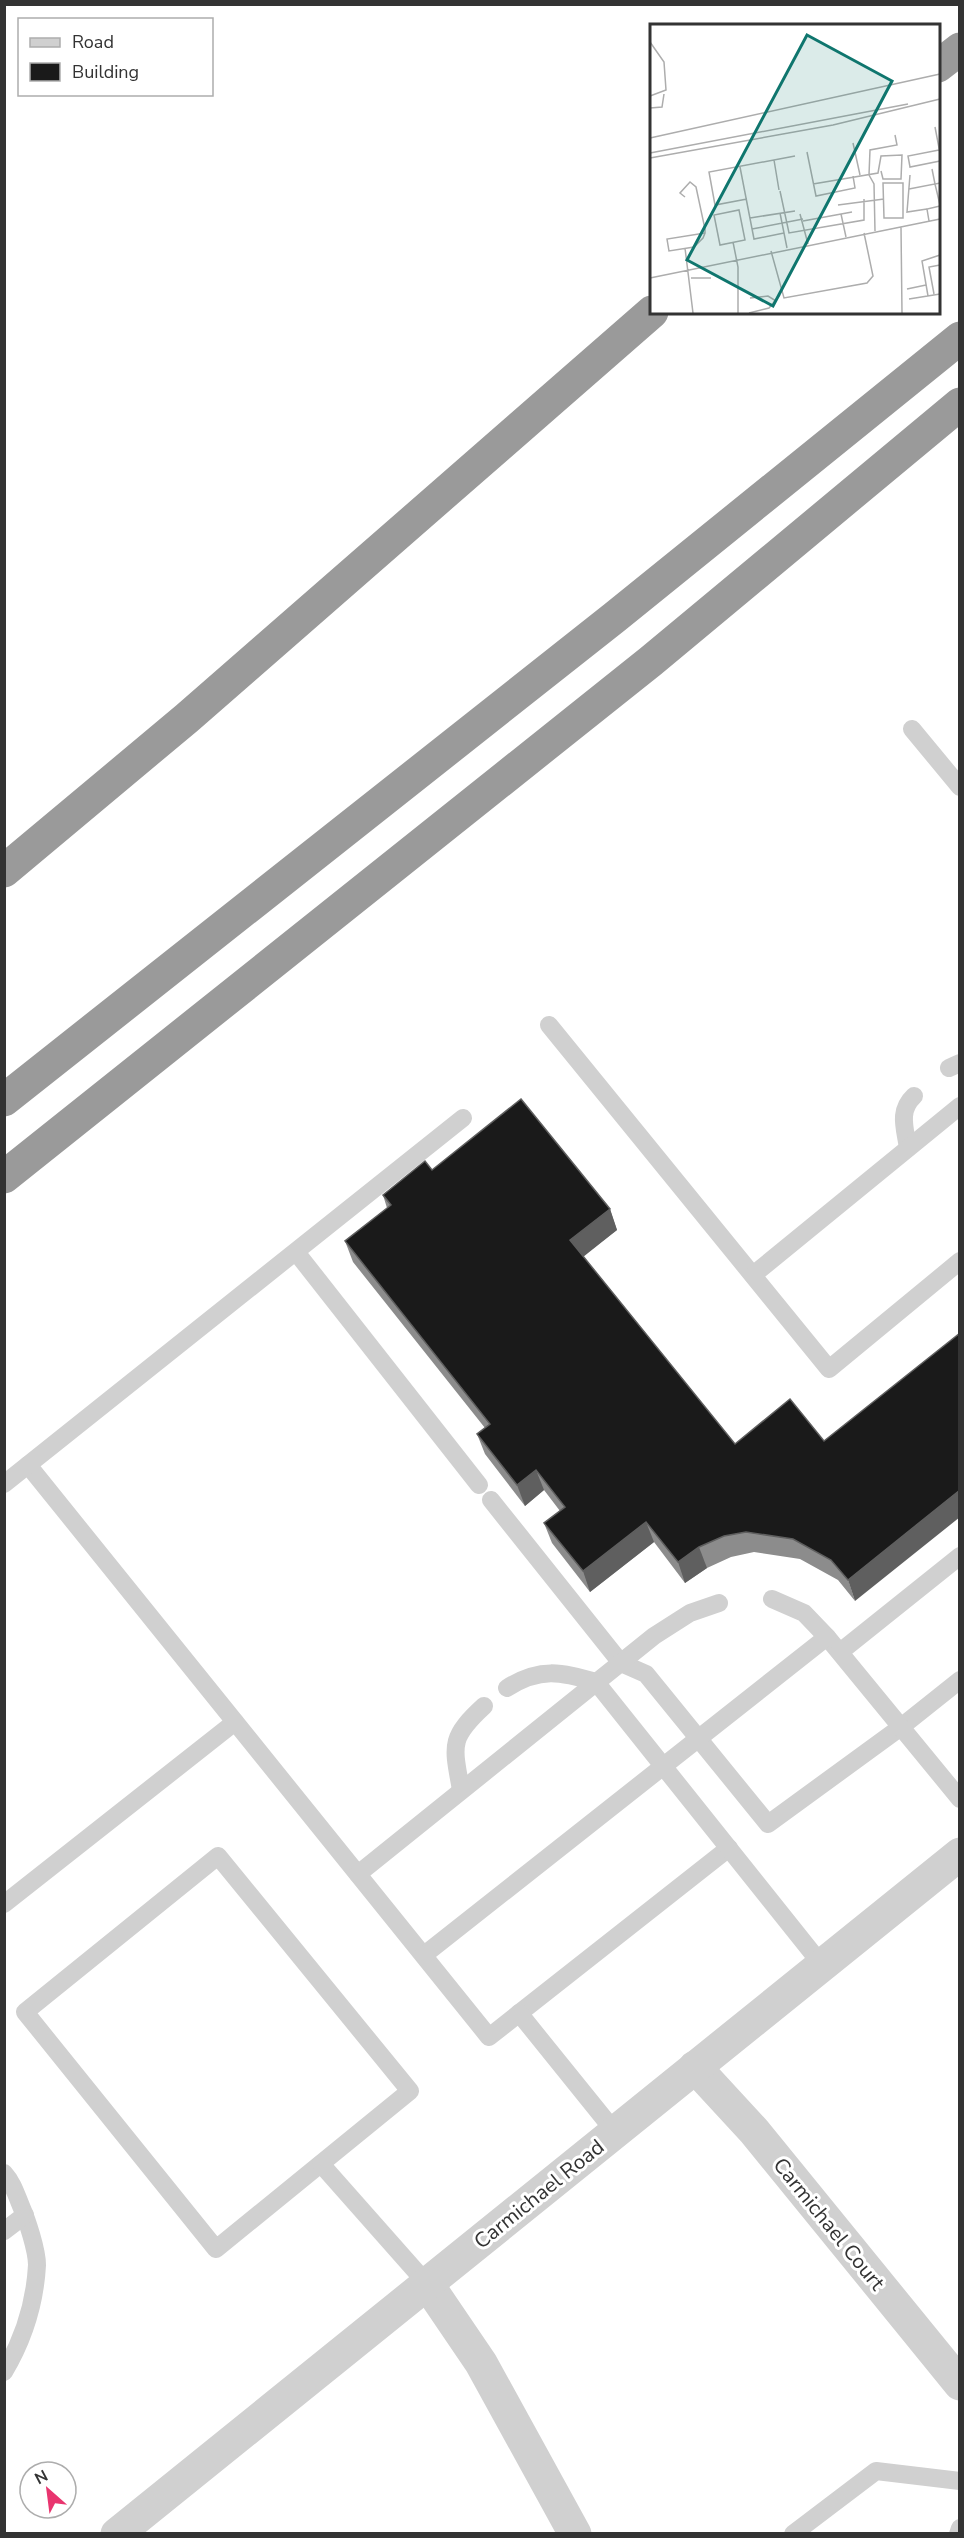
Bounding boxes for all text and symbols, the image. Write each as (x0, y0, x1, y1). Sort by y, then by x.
legend (18, 18, 213, 96)
inset map (650, 24, 940, 314)
text: Road (72, 30, 114, 54)
text: Building (72, 60, 139, 84)
street label: Carmichael Road (468, 2133, 610, 2255)
street label: Carmichael Court (767, 2152, 892, 2297)
north arrow (18, 2460, 78, 2520)
text: N (31, 2465, 52, 2490)

